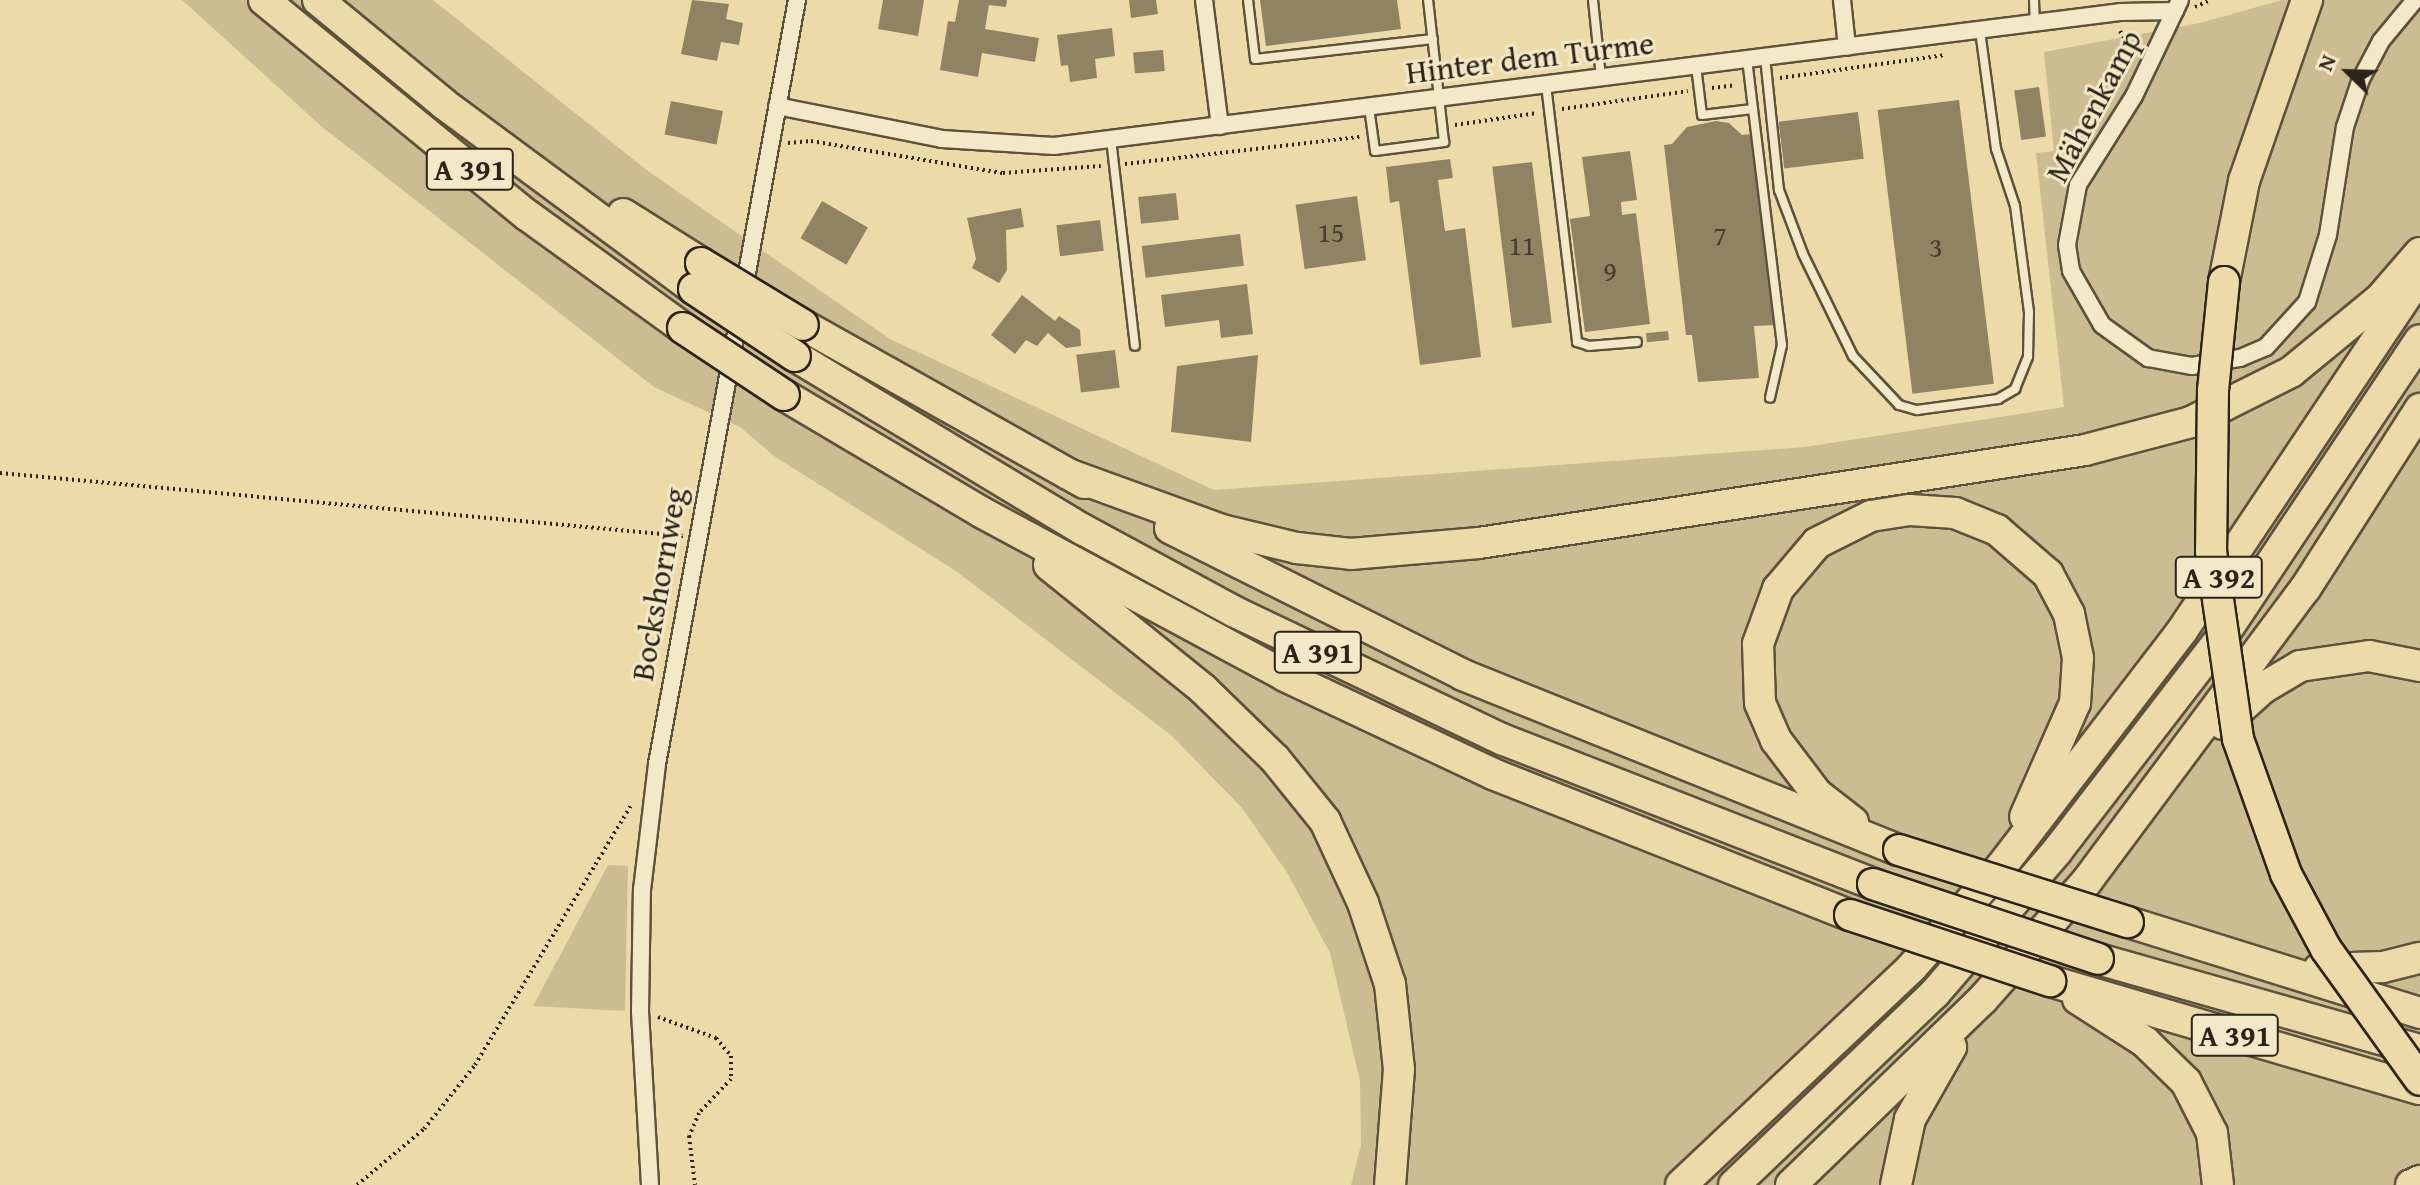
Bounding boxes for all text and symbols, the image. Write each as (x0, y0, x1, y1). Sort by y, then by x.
street label: Mähenkamp (2038, 23, 2150, 189)
street label: Hinter dem Turme (1404, 24, 1656, 92)
north arrow (2308, 32, 2388, 112)
text: N (2308, 50, 2344, 76)
road number: A 391 (424, 143, 516, 195)
house number: 15 (1318, 215, 1344, 249)
house number: 7 (1713, 218, 1727, 252)
house number: 11 (1509, 228, 1535, 262)
house number: 3 (1929, 230, 1943, 264)
house number: 9 (1603, 254, 1617, 288)
street label: Bockshornweg (623, 484, 695, 684)
road number: A 392 (2173, 551, 2265, 603)
road number: A 391 (1272, 626, 1364, 678)
road number: A 391 (2189, 1009, 2281, 1061)

